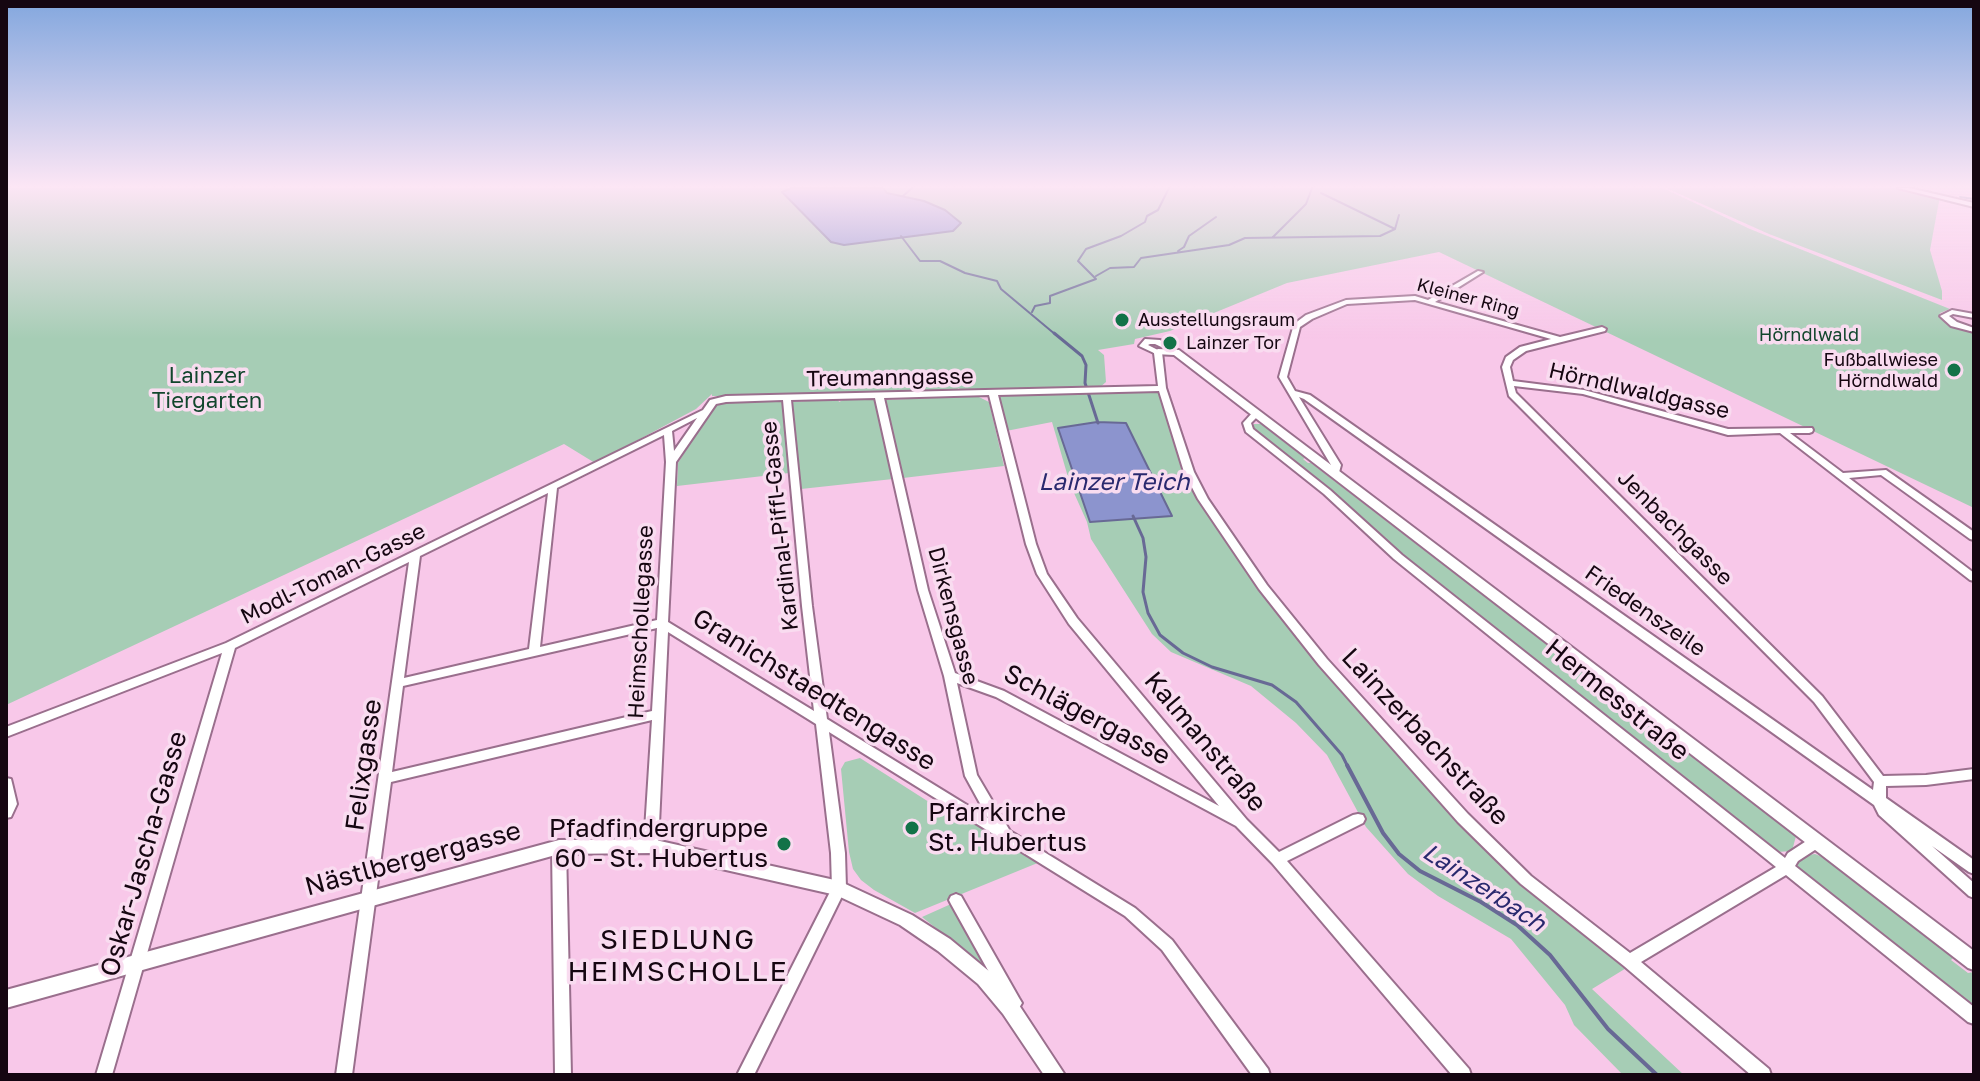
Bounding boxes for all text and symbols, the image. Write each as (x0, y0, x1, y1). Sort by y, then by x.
street label: Kleiner Ring (1414, 274, 1522, 322)
place label: Ausstellungsraum (1138, 309, 1295, 331)
marker: Ausstellungsraum (1113, 311, 1131, 329)
park label: Hörndlwald (1759, 324, 1859, 346)
place label: Lainzer Tor (1186, 332, 1281, 354)
marker: Lainzer Tor (1161, 334, 1179, 352)
place label: Fußballwiese Hörndlwald (1824, 349, 1938, 392)
street label: Hörndlwaldgasse (1546, 357, 1732, 425)
marker: Fußballwiese Hörndlwald (1945, 361, 1963, 379)
park label: Lainzer Tiergarten (152, 363, 262, 414)
street label: Treumanngasse (806, 363, 974, 393)
street label: Kardinal-Piffl-Gasse (756, 420, 804, 632)
street label: Jenbachgasse (1612, 465, 1738, 591)
water label: Lainzer Teich (1038, 468, 1190, 496)
street label: Modl-Toman-Gasse (236, 518, 430, 630)
street label: Heimschollegasse (623, 524, 659, 720)
street label: Dirkensgasse (922, 544, 984, 688)
street label: Friedenszeile (1580, 560, 1710, 662)
street label: Granichstaedtengasse (687, 602, 941, 778)
street label: Hermesstraße (1539, 633, 1695, 767)
street label: Lainzerbachstraße (1335, 642, 1515, 832)
street label: Schlägergasse (998, 658, 1176, 772)
street label: Kalmanstraße (1137, 666, 1273, 818)
street label: Felixgasse (339, 697, 389, 833)
street label: Oskar-Jascha-Gasse (94, 728, 194, 980)
place label: Pfarrkirche St. Hubertus (928, 797, 1087, 858)
place label: Pfadfindergruppe 60 - St. Hubertus (549, 813, 768, 874)
street label: Nästlbergergasse (302, 815, 524, 903)
marker: Pfarrkirche St. Hubertus (903, 819, 921, 837)
marker: Pfadfindergruppe 60 - St. Hubertus (775, 835, 793, 853)
water label: Lainzerbach (1417, 838, 1551, 938)
district label: SIEDLUNG HEIMSCHOLLE (567, 923, 789, 989)

